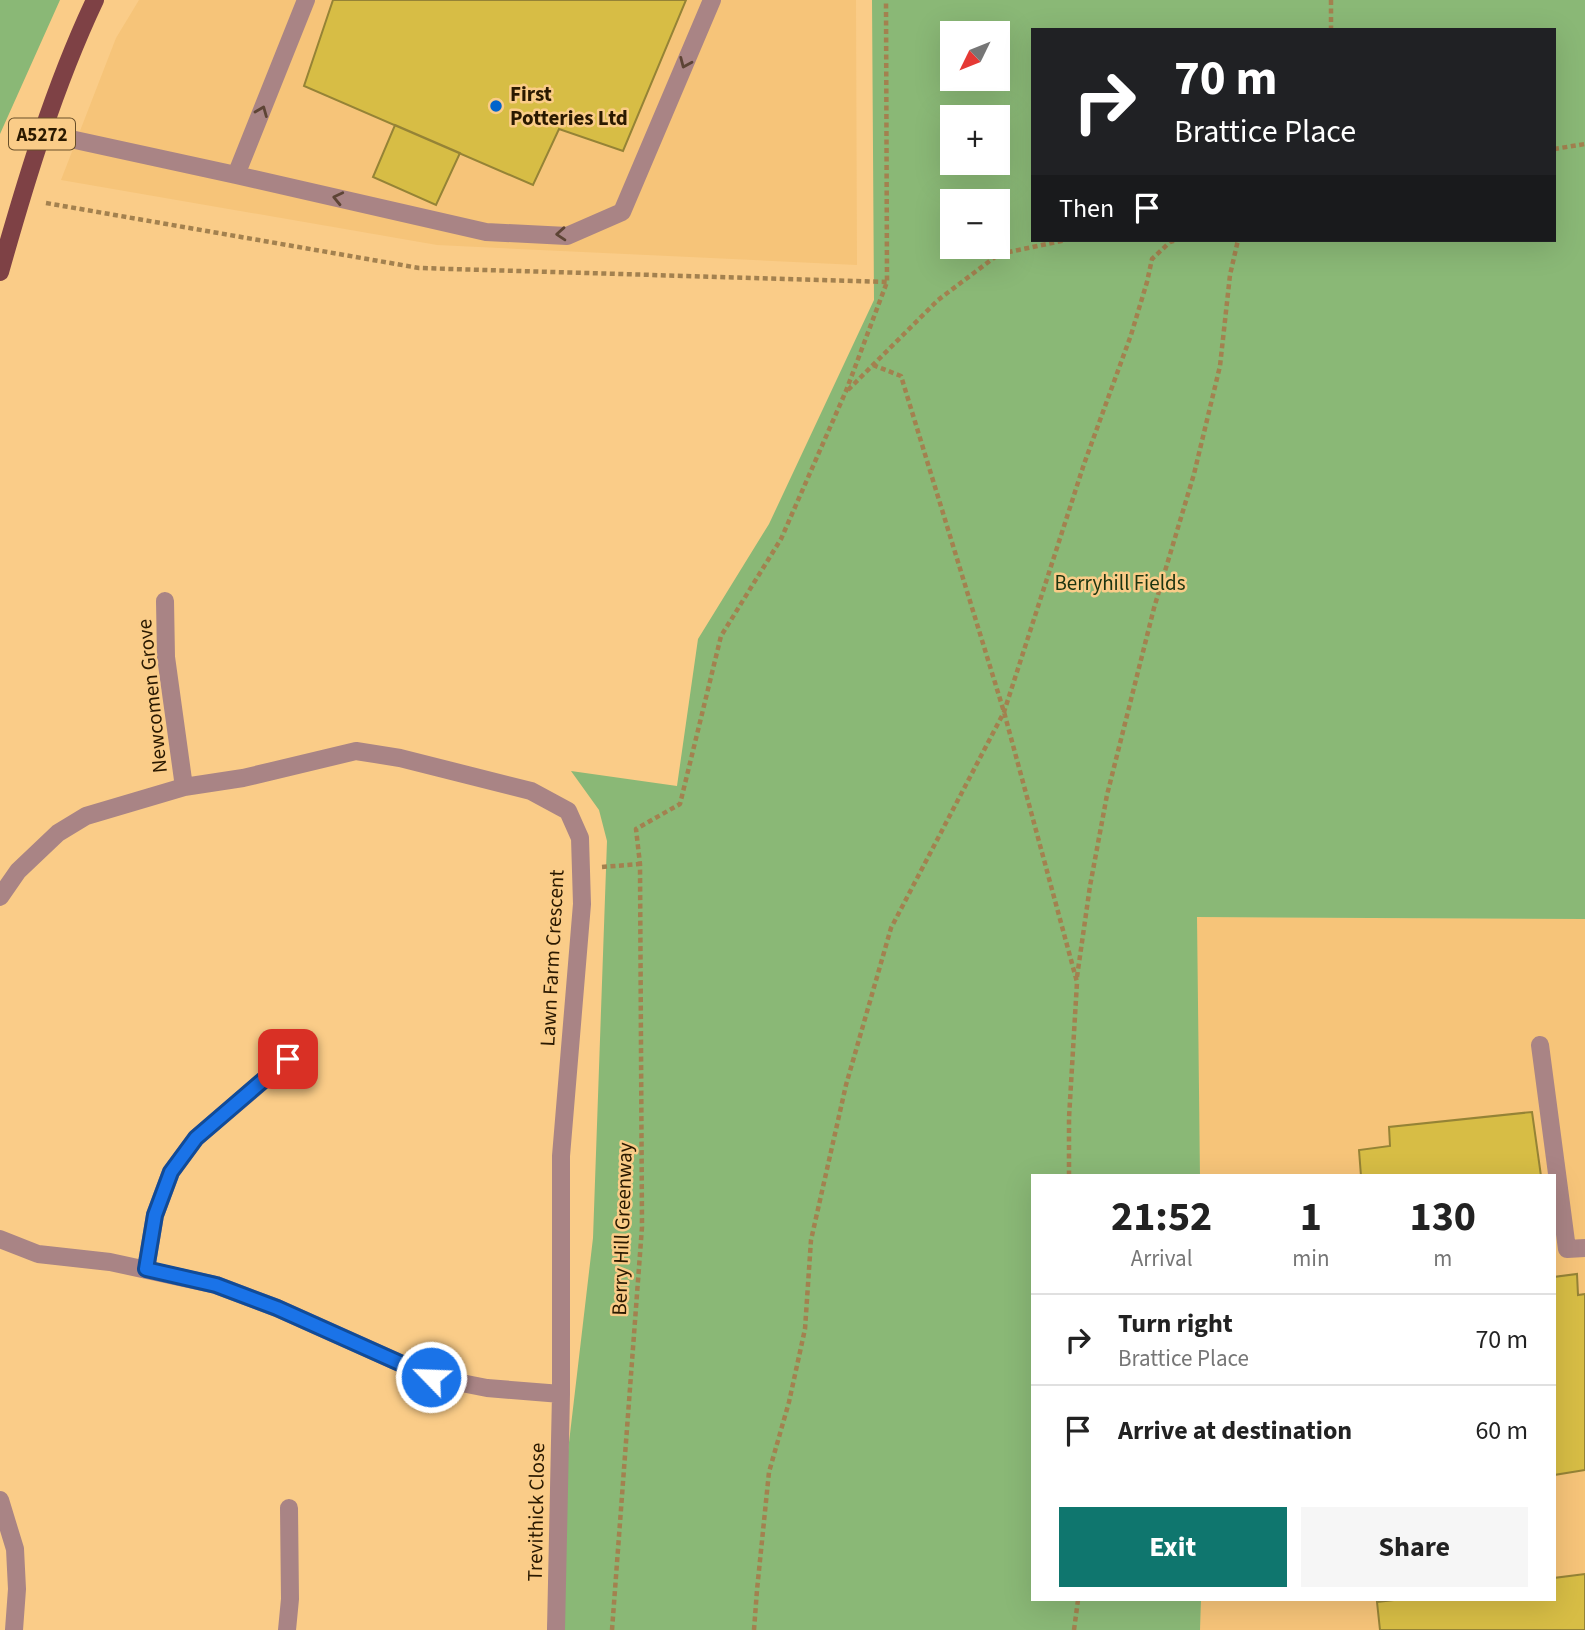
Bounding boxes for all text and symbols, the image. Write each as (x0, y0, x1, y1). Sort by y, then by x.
north arrow (940, 21, 1010, 91)
map controls (940, 21, 1010, 259)
text: 70 m (1174, 44, 1278, 114)
one-way arrow (679, 56, 693, 68)
icon: right (1059, 56, 1150, 147)
place label: First Potteries Ltd (510, 79, 628, 133)
marker: First Potteries Ltd (488, 98, 504, 114)
button: + (940, 105, 1010, 175)
one-way arrow (253, 106, 267, 118)
text: Brattice Place (1174, 109, 1356, 155)
road number: A5272 (9, 118, 75, 150)
button: − (940, 189, 1010, 259)
icon: arrive (1128, 189, 1166, 227)
text: Then (1059, 190, 1114, 227)
one-way arrow (332, 192, 344, 206)
one-way arrow (555, 226, 566, 241)
park label: Berryhill Fields (1055, 568, 1186, 598)
street label: Newcomen Grove (129, 618, 175, 774)
street label: Lawn Farm Crescent (532, 869, 572, 1047)
pin (258, 1029, 318, 1089)
icon: arrive (269, 1040, 307, 1078)
street label: Berry Hill Greenway (604, 1142, 640, 1316)
text: 21:52 (1111, 1187, 1212, 1247)
text: 1 (1300, 1187, 1322, 1247)
text: 130 (1409, 1187, 1476, 1247)
text: Arrival (1131, 1242, 1193, 1275)
text: min (1292, 1242, 1330, 1275)
text: m (1433, 1242, 1452, 1275)
text: Turn right (1118, 1305, 1233, 1342)
icon: right (1059, 1321, 1097, 1359)
text: 70 m (1475, 1321, 1528, 1358)
position arrow (394, 1340, 468, 1414)
text: Brattice Place (1118, 1342, 1249, 1375)
icon: arrive (1059, 1412, 1097, 1450)
text: Arrive at destination (1118, 1412, 1352, 1449)
text: 60 m (1475, 1412, 1528, 1449)
street label: Trevithick Close (520, 1442, 552, 1582)
button: Exit (1059, 1507, 1287, 1587)
button: Share (1301, 1507, 1528, 1587)

